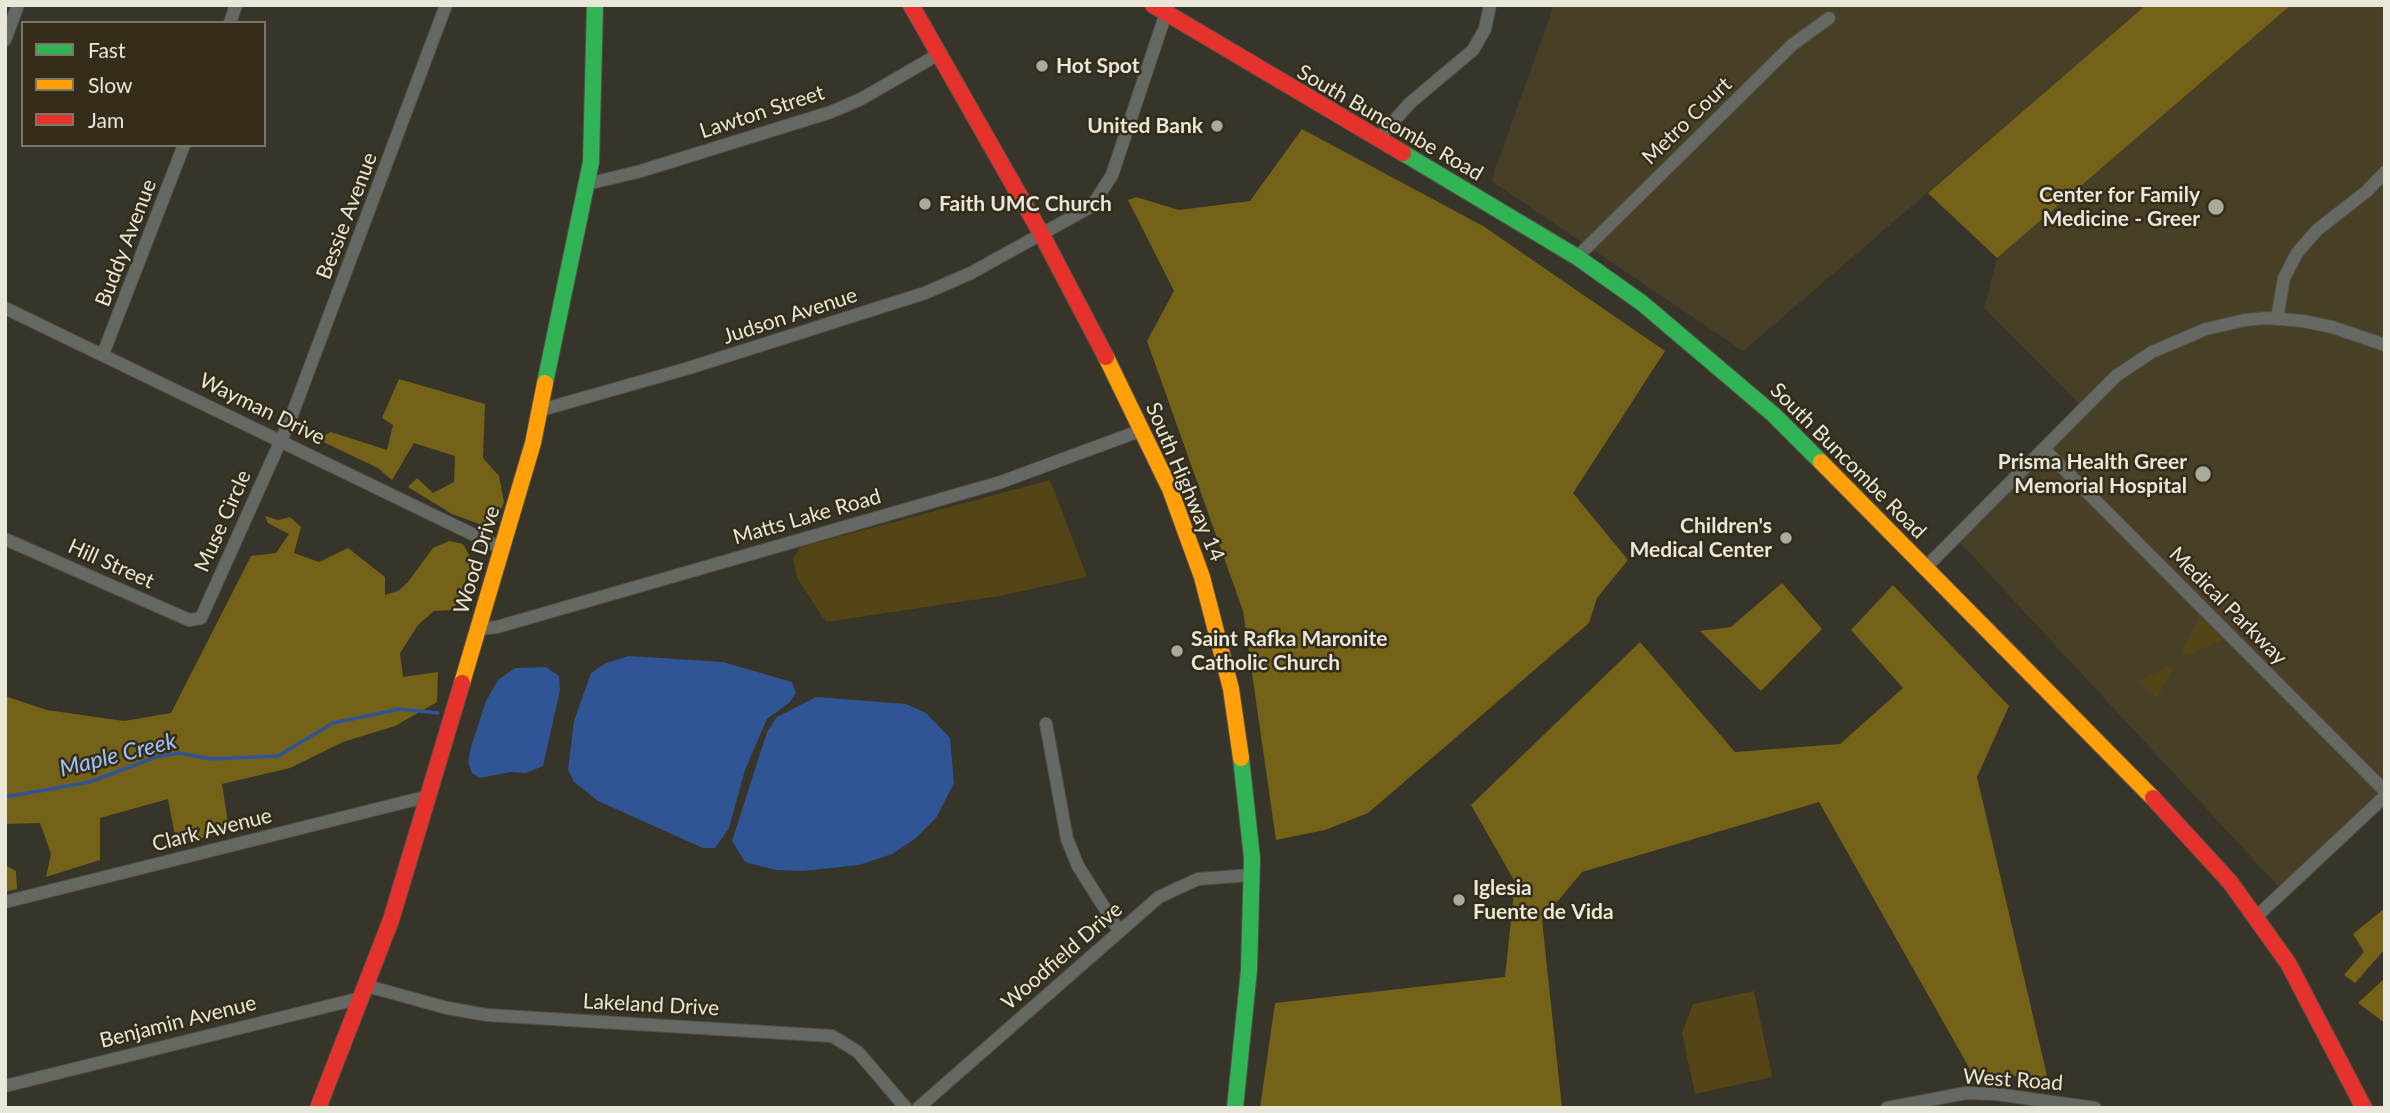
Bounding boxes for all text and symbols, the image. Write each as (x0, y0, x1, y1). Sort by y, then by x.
legend (21, 21, 266, 147)
text: Fast (88, 37, 125, 62)
place label: Hot Spot (1056, 53, 1140, 79)
marker: Hot Spot (1034, 58, 1050, 74)
street label: South Buncombe Road (1293, 60, 1487, 186)
text: Slow (88, 72, 132, 97)
street label: Metro Court (1637, 72, 1737, 170)
street label: Lawton Street (697, 80, 827, 144)
text: Jam (88, 107, 124, 132)
place label: United Bank (1087, 113, 1203, 139)
marker: United Bank (1209, 118, 1225, 134)
street label: Bessie Avenue (311, 149, 383, 283)
street label: Buddy Avenue (90, 176, 162, 310)
place label: Center for Family Medicine - Greer (2039, 182, 2200, 232)
place label: Faith UMC Church (939, 191, 1112, 217)
marker: Faith UMC Church (917, 196, 933, 212)
marker: Center for Family Medicine - Greer (2206, 197, 2226, 217)
street label: Judson Avenue (720, 282, 860, 350)
street label: Wayman Drive (195, 368, 329, 450)
street label: South Buncombe Road (1765, 378, 1931, 544)
street label: South Highway 14 (1140, 399, 1230, 565)
place label: Prisma Health Greer Memorial Hospital (1998, 449, 2187, 499)
marker: Prisma Health Greer Memorial Hospital (2193, 464, 2213, 484)
street label: Muse Circle (189, 466, 257, 576)
street label: Matts Lake Road (730, 484, 884, 550)
street label: Wood Drive (449, 503, 505, 617)
place label: Children's Medical Center (1630, 513, 1772, 563)
marker: Children's Medical Center (1778, 530, 1794, 546)
street label: Hill Street (64, 534, 158, 594)
street label: Medical Parkway (2164, 542, 2292, 670)
place label: Saint Rafka Maronite Catholic Church (1191, 626, 1387, 676)
marker: Saint Rafka Maronite Catholic Church (1169, 643, 1185, 659)
water label: Maple Creek (57, 727, 179, 783)
street label: Clark Avenue (149, 803, 275, 857)
place label: Iglesia Fuente de Vida (1473, 875, 1614, 925)
marker: Iglesia Fuente de Vida (1451, 892, 1467, 908)
street label: Woodfield Drive (997, 897, 1127, 1015)
street label: Lakeland Drive (582, 989, 720, 1021)
street label: Benjamin Avenue (97, 990, 259, 1054)
street label: West Road (1962, 1064, 2064, 1096)

